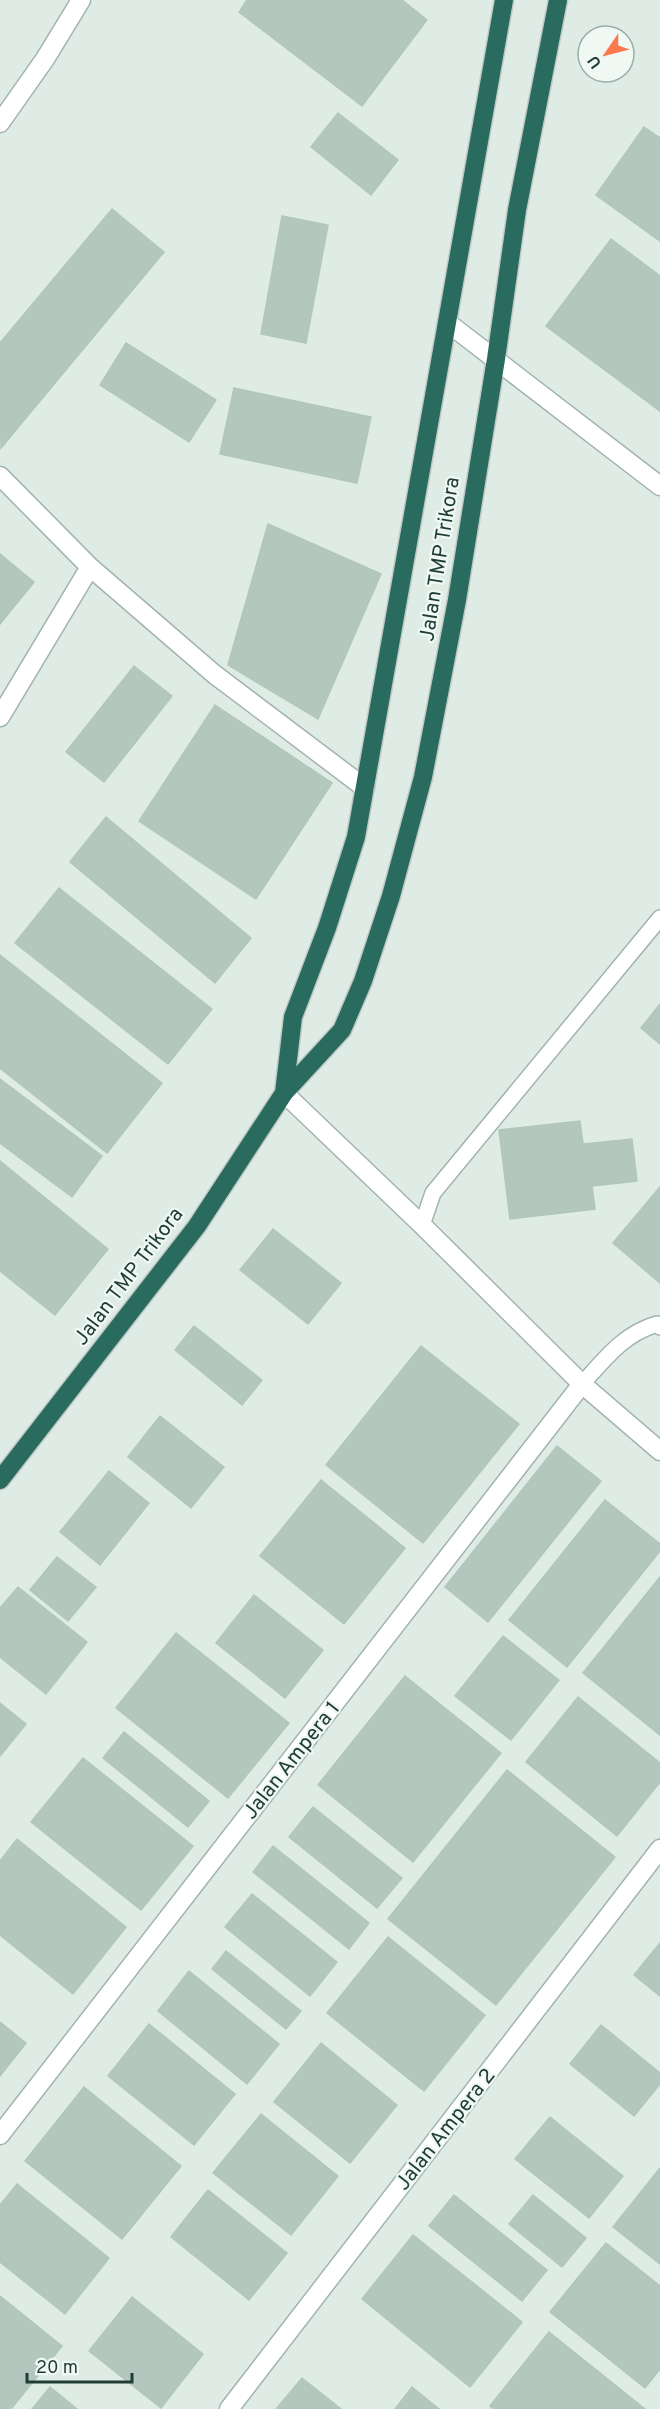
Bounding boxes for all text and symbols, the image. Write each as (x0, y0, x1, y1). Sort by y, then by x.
north arrow (576, 24, 636, 84)
text: U (584, 51, 607, 72)
street label: Jalan TMP Trikora (414, 475, 467, 643)
street label: Jalan TMP Trikora (68, 1202, 190, 1351)
street label: Jalan Ampera 1 (238, 1696, 347, 1826)
street label: Jalan Ampera 2 (390, 2063, 502, 2196)
scale bar (27, 2346, 132, 2384)
text: 20 m (36, 2357, 78, 2380)

